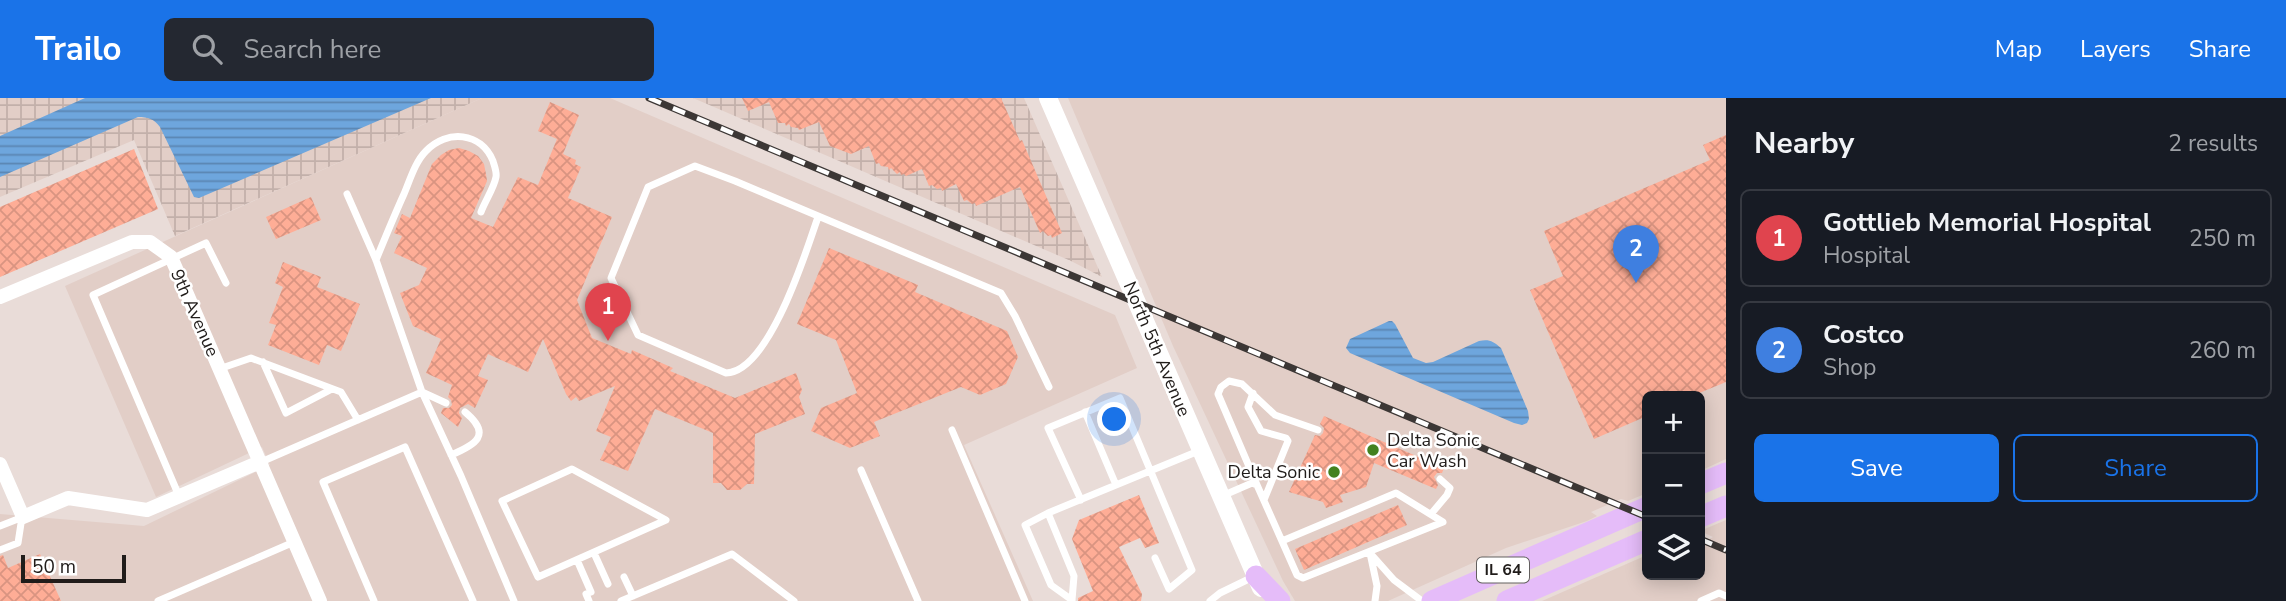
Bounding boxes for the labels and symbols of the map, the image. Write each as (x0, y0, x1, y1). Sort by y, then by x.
pin: 2 (1613, 225, 1659, 283)
street label: 9th Avenue (165, 266, 225, 360)
street label: North 5th Avenue (1118, 278, 1196, 420)
pin: 1 (585, 283, 631, 341)
your location (1097, 402, 1131, 436)
place label: Delta Sonic Car Wash (1387, 428, 1479, 473)
marker: Delta Sonic Car Wash (1365, 442, 1381, 458)
place label: Delta Sonic (1228, 460, 1320, 484)
marker: Delta Sonic (1326, 464, 1342, 480)
scale bar (21, 552, 126, 584)
road number: IL 64 (1477, 558, 1529, 583)

